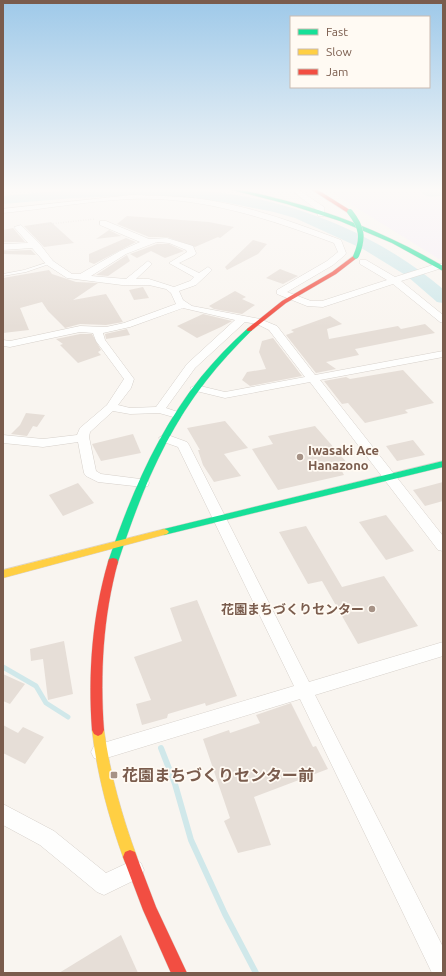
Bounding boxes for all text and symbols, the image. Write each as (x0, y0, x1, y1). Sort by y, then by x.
legend (290, 16, 430, 88)
text: Fast (326, 25, 348, 38)
text: Slow (326, 45, 352, 58)
text: Jam (326, 65, 348, 78)
place label: Iwasaki Ace Hanazono (308, 443, 379, 472)
marker: Iwasaki Ace Hanazono (295, 452, 305, 462)
place label: 花園まちづくりセンター (221, 602, 364, 616)
marker: 花園まちづくりセンター (367, 604, 377, 614)
place label: 花園まちづくりセンター前 (122, 766, 314, 784)
marker: 花園まちづくりセンター前 (109, 770, 119, 780)

